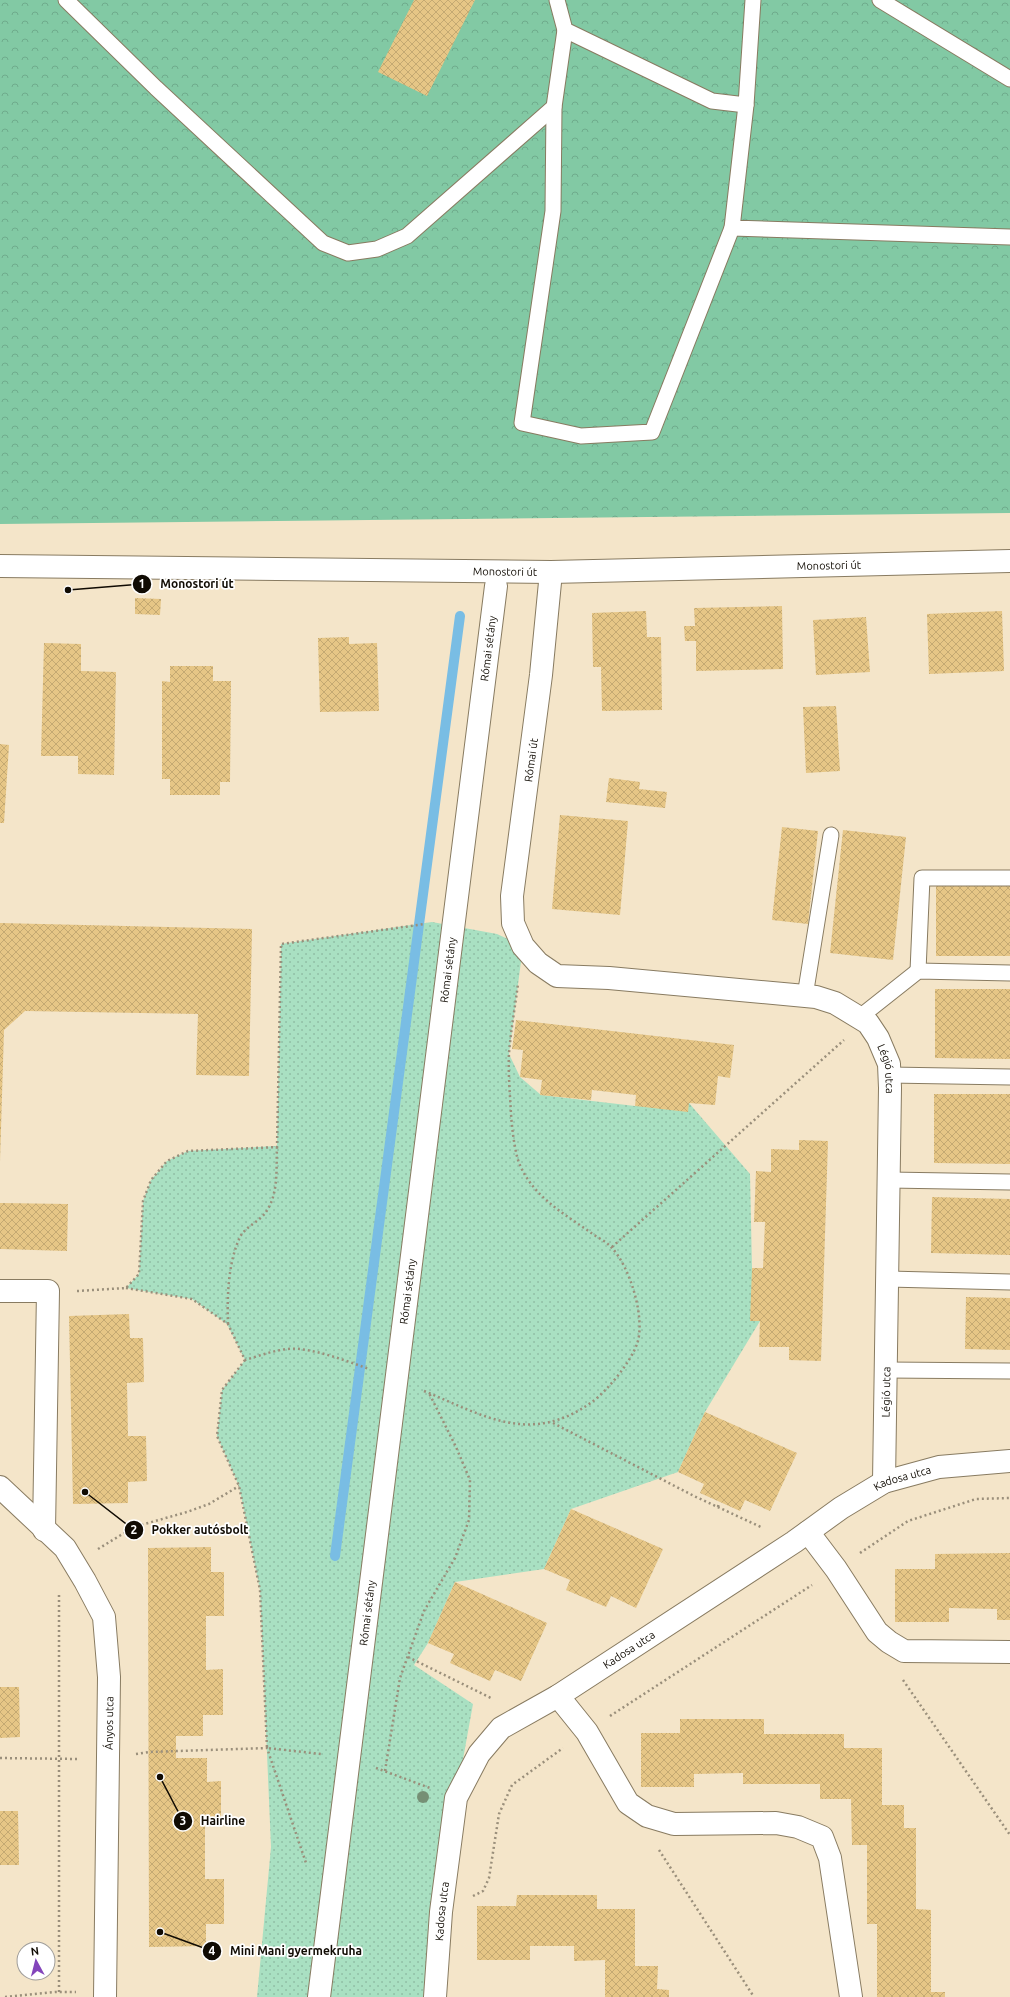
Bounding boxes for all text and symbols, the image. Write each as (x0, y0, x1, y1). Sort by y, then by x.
street label: Monostori út (797, 559, 862, 572)
street label: Monostori út (473, 565, 538, 578)
callout: Monostori út (132, 572, 241, 596)
text: 1 (139, 577, 145, 590)
text: Monostori út (160, 577, 234, 590)
street label: Római sétány (478, 614, 498, 682)
street label: Római út (522, 737, 540, 783)
street label: Római sétány (438, 936, 458, 1004)
street label: Légió utca (875, 1042, 896, 1094)
street label: Római sétány (397, 1257, 418, 1325)
street label: Légió utca (880, 1366, 892, 1418)
street label: Kadosa utca (871, 1463, 932, 1493)
callout: Pokker autósbolt (124, 1518, 257, 1542)
text: 2 (131, 1523, 138, 1536)
text: Pokker autósbolt (151, 1523, 249, 1536)
street label: Római sétány (357, 1579, 377, 1646)
street label: Kadosa utca (601, 1628, 657, 1671)
street label: Ányos utca (102, 1696, 115, 1750)
callout: Hairline (173, 1809, 253, 1833)
text: 3 (180, 1814, 186, 1827)
text: Hairline (201, 1814, 245, 1827)
street label: Kadosa utca (433, 1881, 451, 1941)
callout: Mini Mani gyermekruha (202, 1939, 370, 1963)
north arrow (16, 1941, 56, 1981)
text: 4 (209, 1944, 216, 1957)
text: Mini Mani gyermekruha (230, 1944, 362, 1957)
text: N (30, 1945, 40, 1958)

